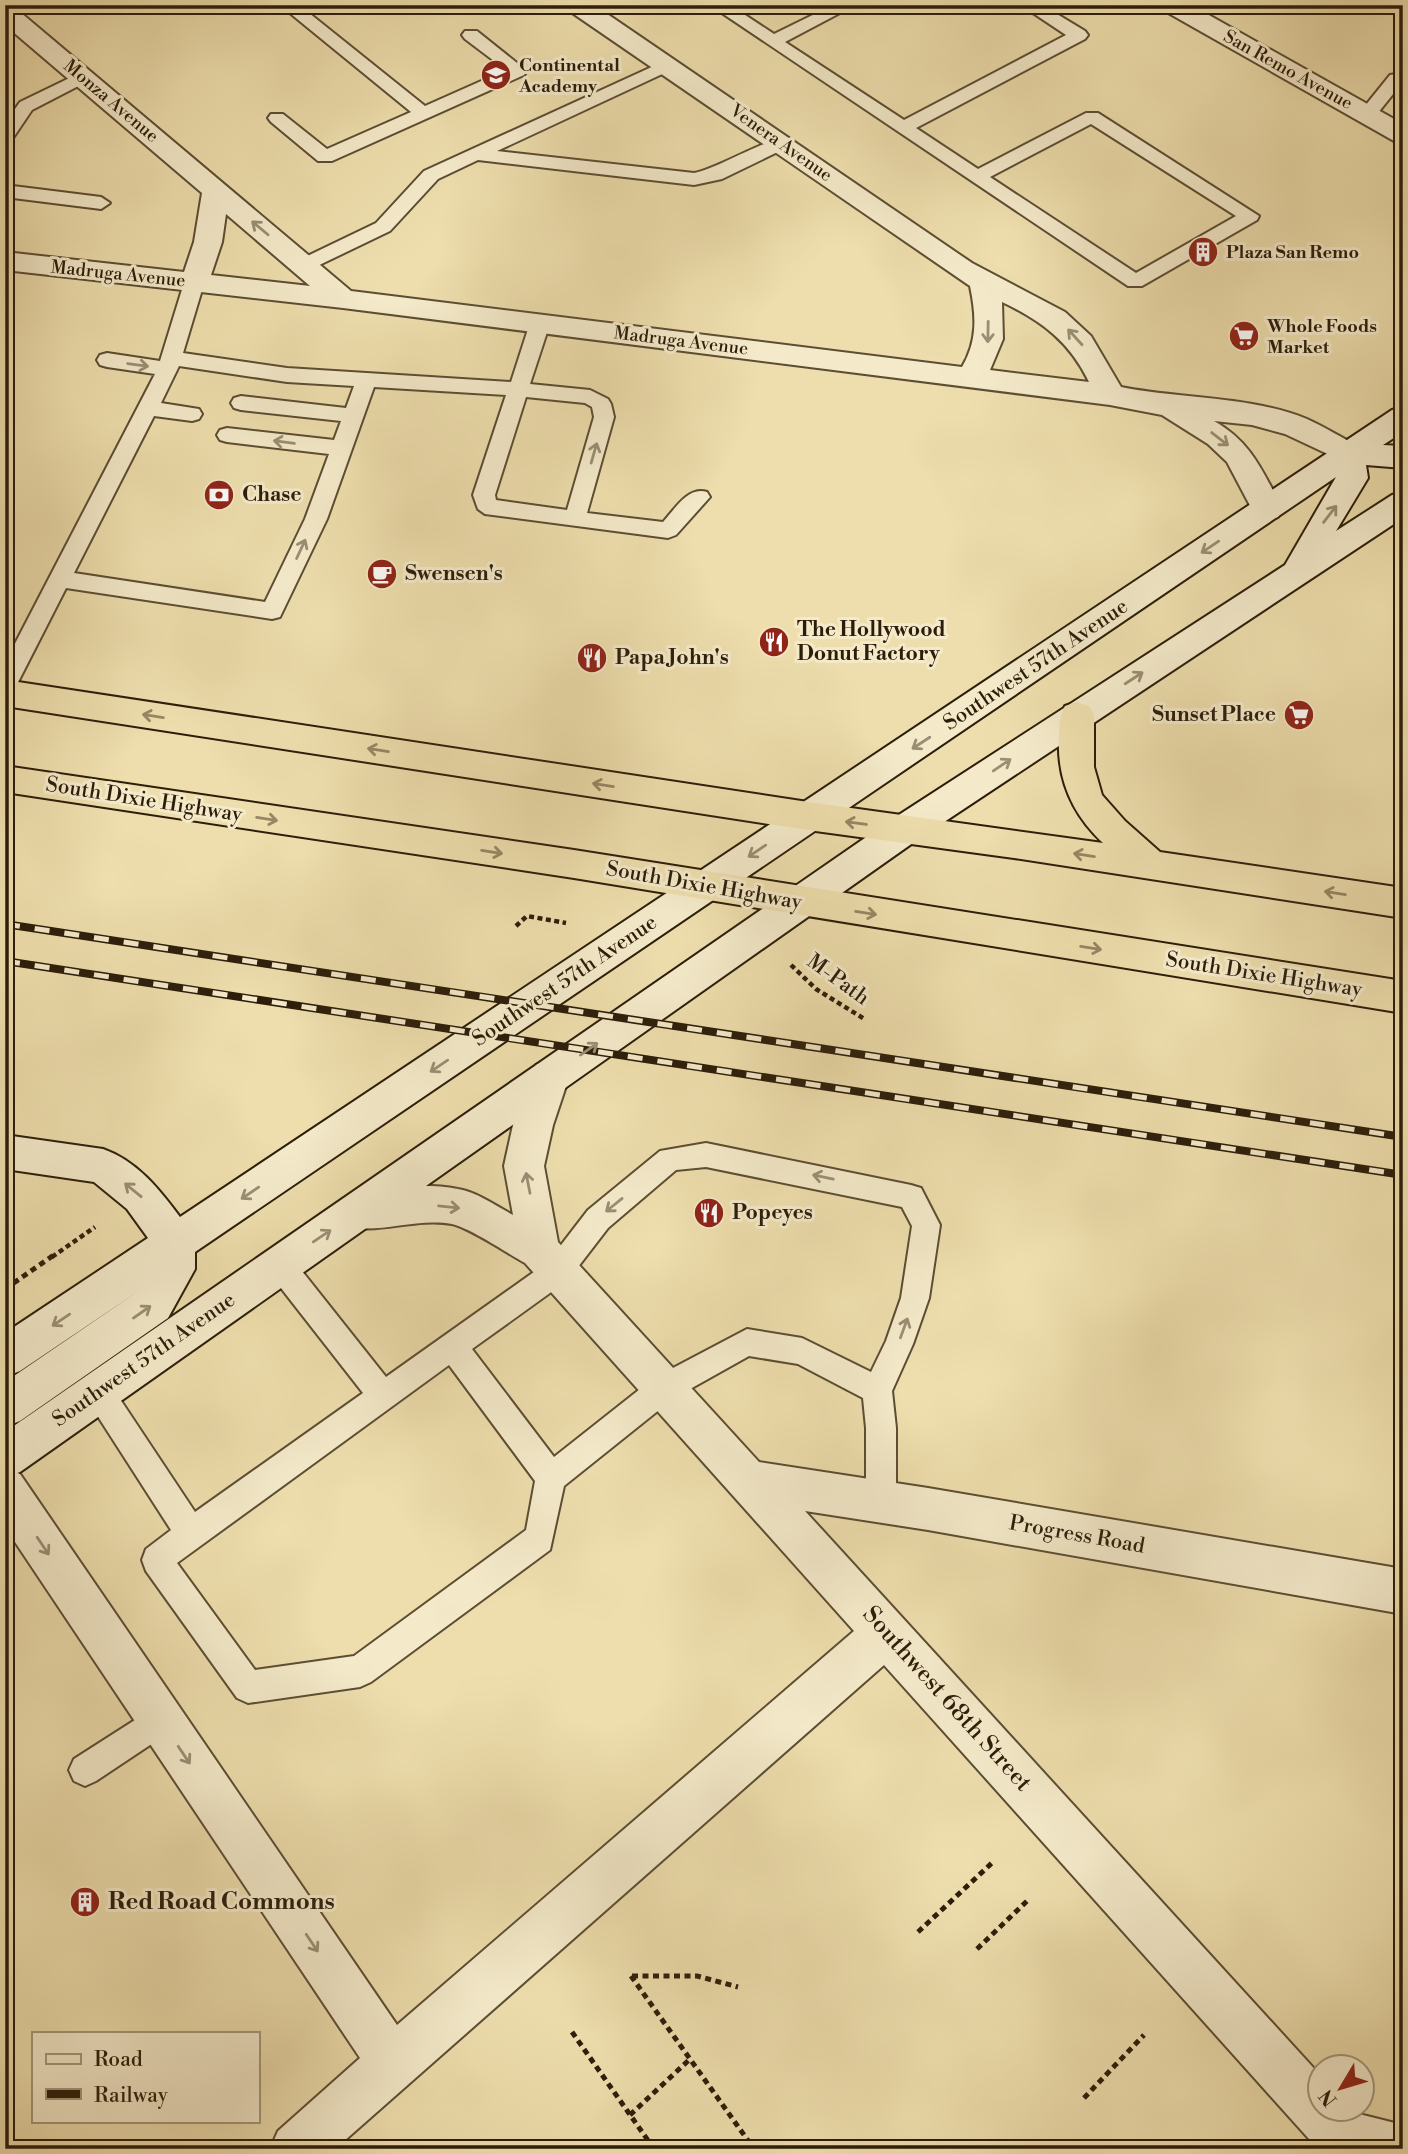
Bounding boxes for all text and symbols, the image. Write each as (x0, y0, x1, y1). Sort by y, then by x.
street label: San Remo Avenue (1219, 25, 1357, 115)
street label: Monza Avenue (59, 54, 163, 148)
place label: Continental Academy (518, 54, 620, 98)
school or university icon: Continental Academy (479, 58, 513, 92)
street label: Venera Avenue (724, 99, 837, 187)
one-way arrow (251, 220, 269, 236)
building icon: Plaza San Remo (1186, 235, 1220, 269)
place label: Plaza San Remo (1226, 241, 1359, 264)
street label: Madruga Avenue (50, 255, 186, 293)
place label: Whole Foods Market (1266, 315, 1377, 359)
supermarket icon: Whole Foods Market (1227, 319, 1261, 353)
one-way arrow (981, 320, 994, 343)
street label: Madruga Avenue (612, 321, 750, 361)
one-way arrow (1067, 328, 1083, 346)
one-way arrow (126, 358, 148, 371)
one-way arrow (1210, 431, 1228, 447)
one-way arrow (273, 435, 296, 448)
one-way arrow (588, 442, 601, 464)
bank icon: Chase (202, 478, 236, 512)
place label: Chase (242, 482, 302, 508)
one-way arrow (1323, 506, 1338, 524)
one-way arrow (296, 539, 309, 560)
one-way arrow (1201, 540, 1221, 554)
cafe icon: Swensen's (365, 557, 399, 591)
place label: Swensen's (405, 561, 503, 587)
street label: Southwest 57th Avenue (939, 594, 1133, 736)
place label: The Hollywood Donut Factory (797, 617, 946, 667)
restaurant icon: The Hollywood Donut Factory (757, 625, 791, 659)
restaurant icon: Papa John's (575, 641, 609, 675)
place label: Papa John's (615, 645, 729, 671)
one-way arrow (1124, 670, 1143, 685)
supermarket icon: Sunset Place (1282, 698, 1316, 732)
place label: Sunset Place (1152, 702, 1276, 728)
one-way arrow (142, 709, 165, 722)
one-way arrow (911, 737, 931, 751)
one-way arrow (367, 744, 390, 757)
one-way arrow (992, 758, 1011, 772)
street label: South Dixie Highway (44, 772, 245, 828)
one-way arrow (592, 778, 615, 791)
one-way arrow (255, 812, 277, 825)
one-way arrow (845, 816, 868, 829)
one-way arrow (748, 844, 767, 858)
one-way arrow (480, 846, 502, 859)
one-way arrow (1073, 848, 1096, 861)
street label: South Dixie Highway (604, 856, 805, 916)
one-way arrow (1324, 886, 1347, 899)
one-way arrow (854, 907, 877, 920)
street label: Southwest 57th Avenue (468, 910, 662, 1052)
one-way arrow (1079, 942, 1102, 955)
street label: South Dixie Highway (1164, 947, 1365, 1003)
street label: M-Path (802, 949, 875, 1012)
one-way arrow (579, 1042, 598, 1056)
one-way arrow (430, 1059, 449, 1073)
one-way arrow (812, 1170, 835, 1184)
one-way arrow (520, 1172, 534, 1195)
one-way arrow (125, 1182, 143, 1197)
one-way arrow (241, 1186, 260, 1201)
restaurant icon: Popeyes (692, 1196, 726, 1230)
one-way arrow (606, 1197, 624, 1213)
place label: Popeyes (732, 1200, 813, 1226)
one-way arrow (437, 1201, 460, 1214)
one-way arrow (312, 1229, 331, 1243)
street label: Southwest 57th Avenue (48, 1287, 240, 1433)
one-way arrow (132, 1305, 151, 1320)
one-way arrow (52, 1312, 71, 1327)
one-way arrow (898, 1317, 911, 1339)
street label: Progress Road (1007, 1510, 1147, 1560)
one-way arrow (36, 1536, 50, 1555)
street label: Southwest 68th Street (856, 1600, 1038, 1798)
one-way arrow (176, 1745, 191, 1764)
building icon: Red Road Commons (68, 1885, 102, 1919)
place label: Red Road Commons (108, 1887, 335, 1917)
one-way arrow (305, 1933, 319, 1952)
legend (32, 2032, 259, 2122)
text: Road (94, 2047, 143, 2073)
north arrow (1306, 2052, 1376, 2122)
text: Railway (94, 2083, 169, 2109)
text: N (1314, 2085, 1342, 2111)

